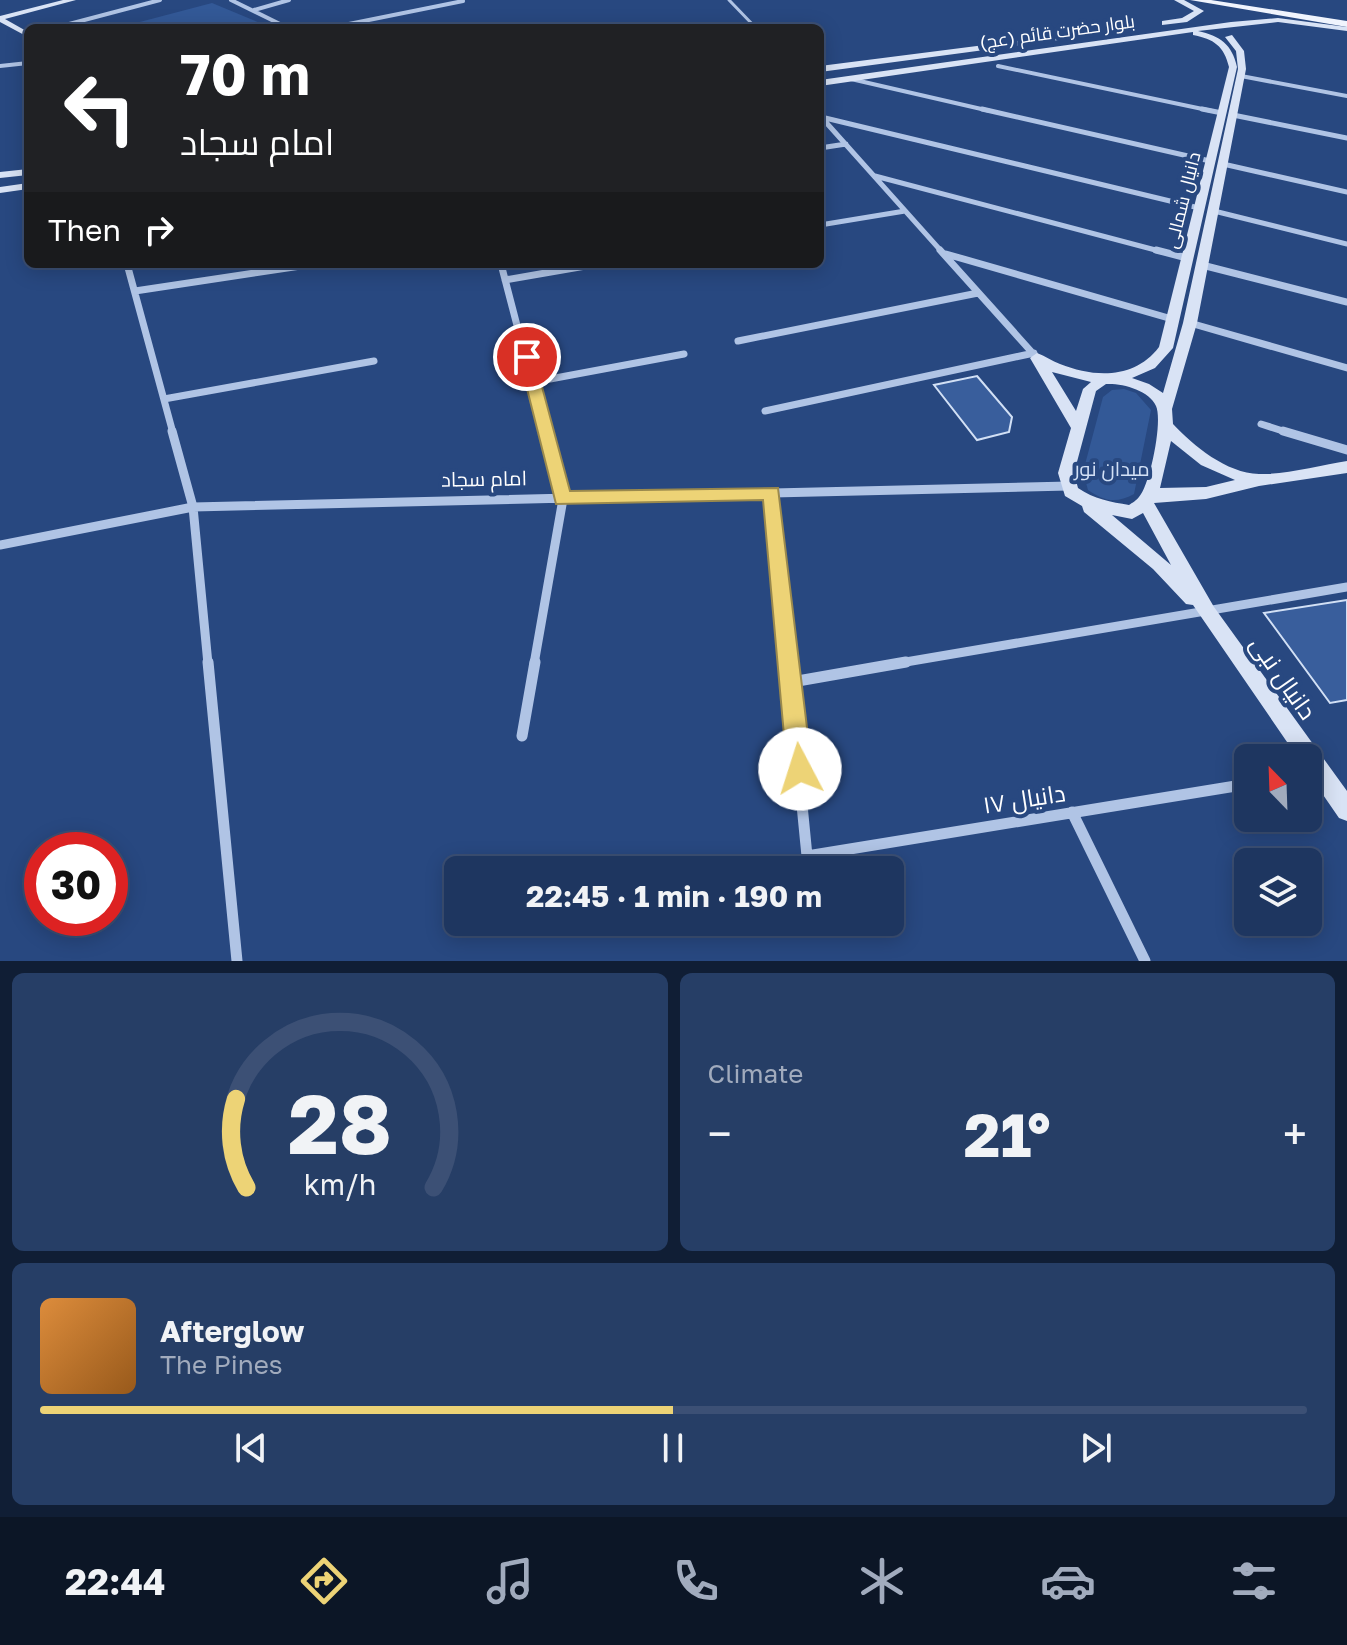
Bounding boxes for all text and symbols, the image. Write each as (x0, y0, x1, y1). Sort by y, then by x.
street label: بلوار حضرت قائم (عج) (978, 9, 1136, 55)
text: 70 m (180, 40, 310, 107)
icon: left (48, 56, 152, 160)
text: امام سجاد (180, 120, 334, 163)
street label: دانیال شمالی (1159, 149, 1206, 251)
icon: right (137, 208, 181, 252)
text: Then (48, 212, 121, 248)
pin (493, 323, 561, 391)
icon: arrive (505, 335, 549, 379)
park label: میدان نور (1073, 456, 1150, 482)
street label: امام سجاد (441, 465, 527, 494)
street label: دانیال نبی (1244, 630, 1323, 725)
position arrow (758, 727, 842, 811)
north arrow (1234, 744, 1322, 832)
map controls (1234, 744, 1322, 936)
street label: دانیال ۱۷ (981, 777, 1067, 820)
speed limit sign: 30 (24, 832, 128, 936)
button: layers (1234, 848, 1322, 936)
text: 22:45 · 1 min · 190 m (526, 878, 822, 914)
text: Climate (708, 1058, 803, 1089)
text: 28 (288, 1072, 392, 1172)
text: 21° (964, 1098, 1051, 1170)
text: − (708, 1107, 732, 1160)
text: + (1283, 1107, 1307, 1160)
text: km/h (303, 1167, 376, 1201)
text: Afterglow (160, 1313, 304, 1349)
text: The Pines (160, 1349, 283, 1380)
icon: previous (229, 1426, 273, 1470)
icon: pause (651, 1426, 695, 1470)
icon: next (1074, 1426, 1118, 1470)
icon: directions (296, 1553, 352, 1609)
icon: music (482, 1553, 538, 1609)
icon: phone (668, 1553, 724, 1609)
icon: climate (854, 1553, 910, 1609)
icon: car (1040, 1553, 1096, 1609)
icon: filters (1226, 1553, 1282, 1609)
text: 22:44 (65, 1560, 165, 1603)

